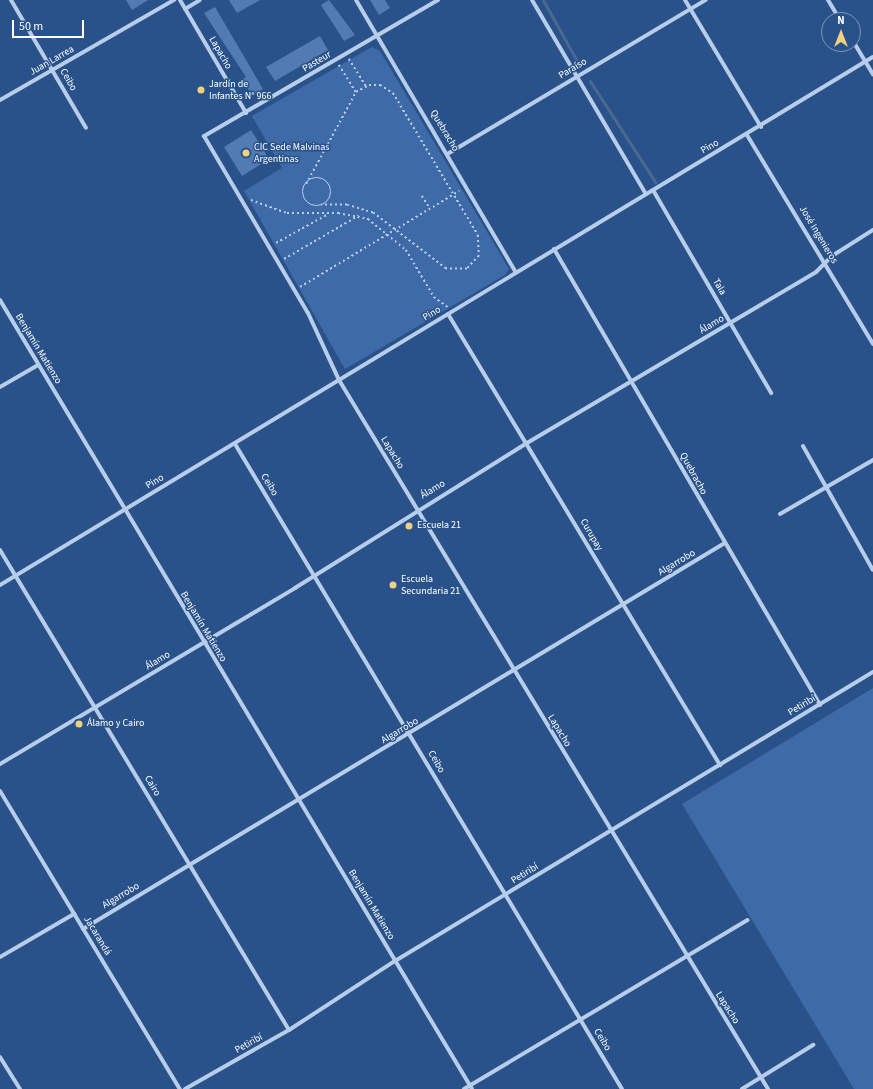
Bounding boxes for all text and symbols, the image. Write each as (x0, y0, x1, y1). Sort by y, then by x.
scale bar (14, 12, 86, 38)
north arrow (821, 12, 861, 52)
text: N (837, 13, 845, 28)
text: 50 m (19, 18, 43, 35)
street label: Lapacho (206, 35, 234, 71)
street label: Juan Larrea (28, 43, 76, 79)
street label: Pasteur (300, 49, 334, 75)
street label: Paraíso (557, 56, 589, 82)
street label: Ceibo (57, 67, 79, 93)
place label: Jardín de Infantes N° 966 (209, 78, 271, 102)
marker: Jardín de Infantes N° 966 (196, 85, 206, 95)
street label: Quebracho (427, 108, 461, 154)
street label: Pino (699, 137, 721, 157)
place label: CIC Sede Malvinas Argentinas (254, 141, 330, 164)
marker: CIC Sede Malvinas Argentinas (241, 148, 251, 158)
street label: José Ingenieros (796, 204, 840, 266)
street label: Tala (709, 277, 729, 297)
street label: Pino (421, 304, 443, 324)
street label: Benjamín Matienzo (12, 312, 64, 386)
street label: Álamo (697, 313, 727, 337)
street label: Lapacho (378, 435, 406, 471)
street label: Quebracho (677, 451, 709, 497)
street label: Pino (144, 472, 166, 492)
street label: Ceibo (258, 472, 280, 498)
street label: Álamo (418, 478, 448, 502)
street label: Curupay (577, 517, 605, 553)
place label: Escuela 21 (417, 520, 461, 532)
marker: Escuela 21 (404, 521, 414, 531)
street label: Algarrobo (656, 547, 698, 579)
place label: Escuela Secundaria 21 (401, 573, 460, 596)
marker: Escuela Secundaria 21 (388, 580, 398, 590)
street label: Benjamín Matienzo (177, 590, 229, 664)
street label: Álamo (143, 649, 173, 673)
street label: Petiribí (786, 693, 818, 719)
street label: Lapacho (545, 713, 573, 749)
street label: Algarrobo (379, 715, 421, 747)
place label: Álamo y Cairo (87, 718, 144, 730)
marker: Álamo y Cairo (74, 719, 84, 729)
street label: Ceibo (425, 749, 447, 775)
street label: Cairo (141, 773, 163, 799)
street label: Petiribí (509, 861, 541, 887)
street label: Benjamín Matienzo (345, 868, 397, 942)
street label: Algarrobo (100, 880, 142, 912)
street label: Jacarandá (81, 914, 113, 958)
street label: Lapacho (712, 990, 742, 1026)
street label: Ceibo (591, 1027, 613, 1053)
street label: Petiribí (233, 1031, 265, 1057)

